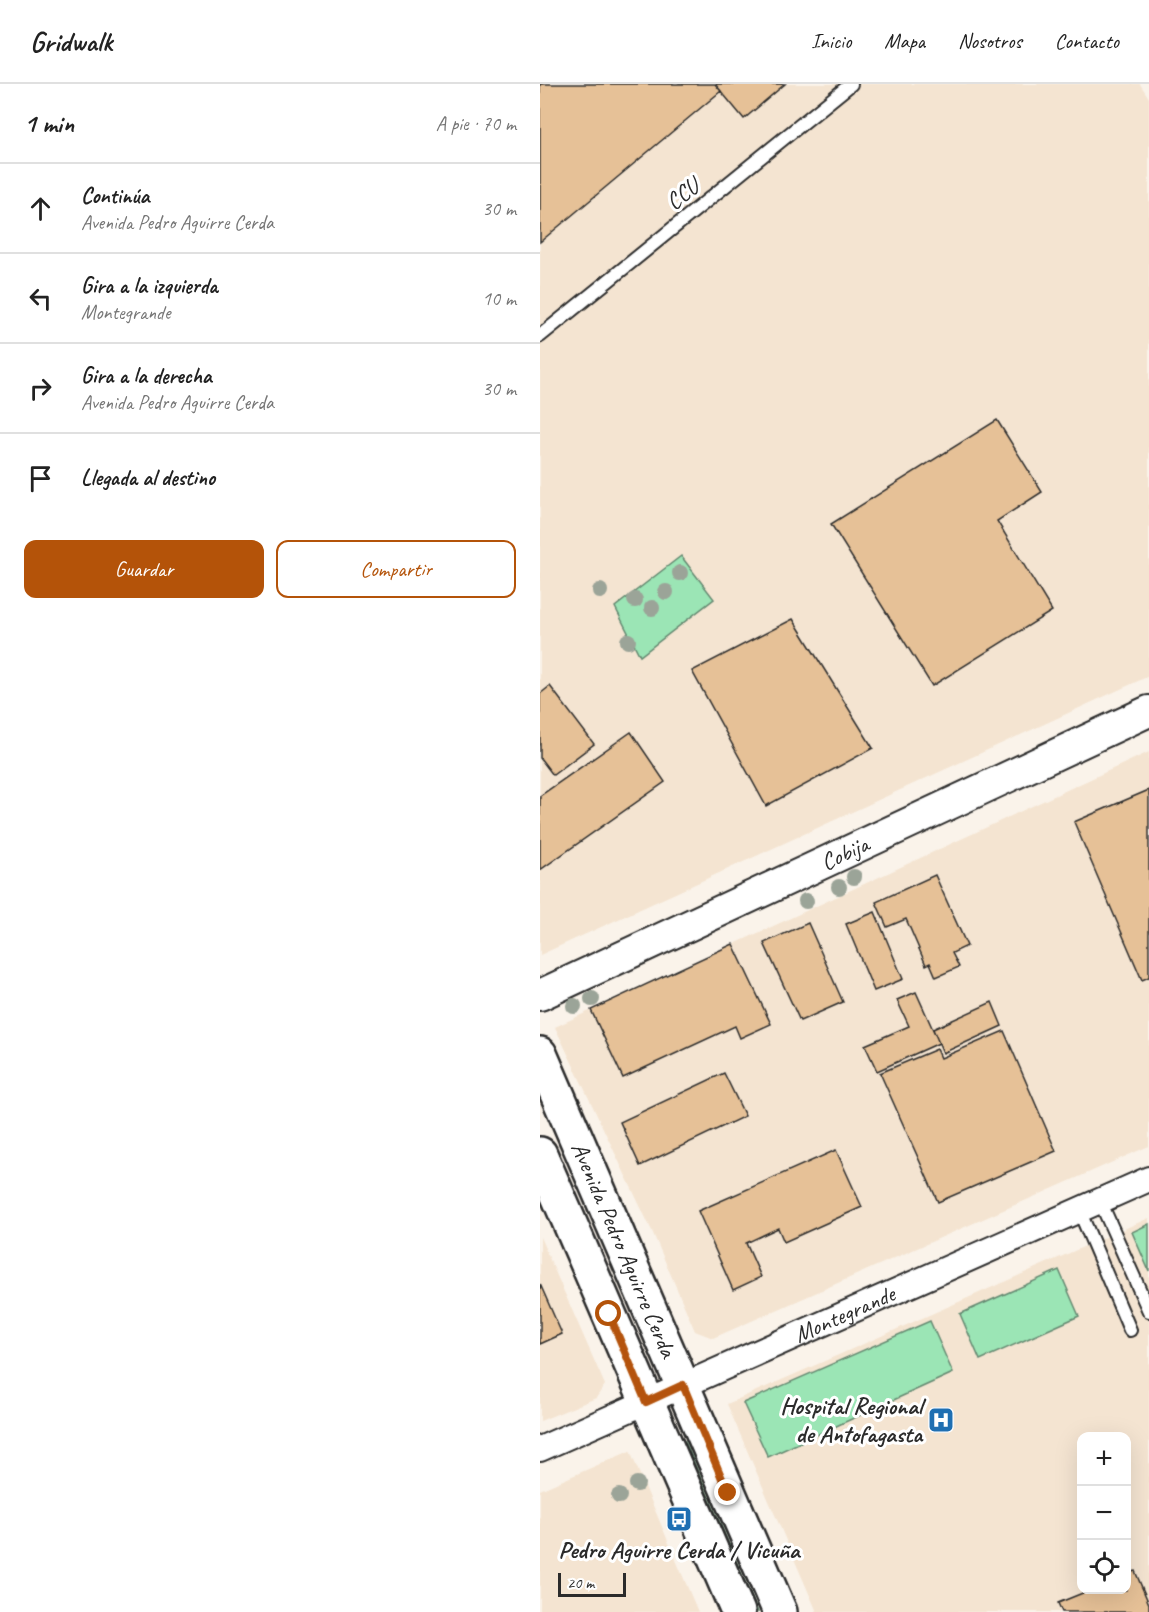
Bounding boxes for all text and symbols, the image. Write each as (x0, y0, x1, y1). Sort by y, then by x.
text: Gridwalk (30, 24, 112, 59)
text: Inicio (811, 28, 851, 54)
text: Mapa (884, 28, 925, 54)
text: Nosotros (958, 28, 1022, 54)
text: Contacto (1055, 28, 1119, 54)
text: 1 min (24, 107, 74, 140)
text: A pie · 70 m (436, 111, 516, 136)
street label: CCU (659, 169, 708, 216)
text: Continúa (81, 182, 149, 210)
icon: ahead (24, 192, 57, 225)
text: 30 m (482, 196, 516, 221)
text: Avenida Pedro Aguirre Cerda (81, 210, 274, 235)
text: Gira a la izquierda (81, 272, 218, 300)
icon: left (24, 282, 57, 315)
text: 10 m (482, 286, 516, 311)
text: Montegrande (81, 300, 170, 325)
text: Gira a la derecha (81, 362, 212, 390)
icon: right (24, 372, 57, 405)
text: 30 m (482, 376, 516, 401)
text: Avenida Pedro Aguirre Cerda (81, 390, 274, 415)
icon: arrive (24, 462, 57, 495)
text: Llegada al destino (81, 464, 215, 492)
button: Guardar (24, 540, 264, 598)
button: Compartir (276, 540, 516, 598)
street label: Cobija (816, 828, 875, 877)
street label: Avenida Pedro Aguirre Cerda (565, 1137, 684, 1363)
street label: Montegrande (789, 1278, 902, 1350)
route start (595, 1300, 621, 1326)
place label: Hospital Regional de Antofagasta (780, 1391, 927, 1449)
hospital icon: Hospital Regional de Antofagasta (926, 1405, 956, 1435)
map controls (1077, 1432, 1131, 1594)
button: + (1077, 1432, 1131, 1486)
route end (714, 1479, 740, 1505)
button: − (1077, 1486, 1131, 1540)
bus stop icon: Pedro Aguirre Cerda / Vicuña (664, 1504, 694, 1534)
place label: Pedro Aguirre Cerda / Vicuña (559, 1535, 802, 1565)
button: locate (1077, 1540, 1131, 1594)
scale bar (558, 1570, 626, 1598)
text: 20 m (567, 1573, 594, 1593)

